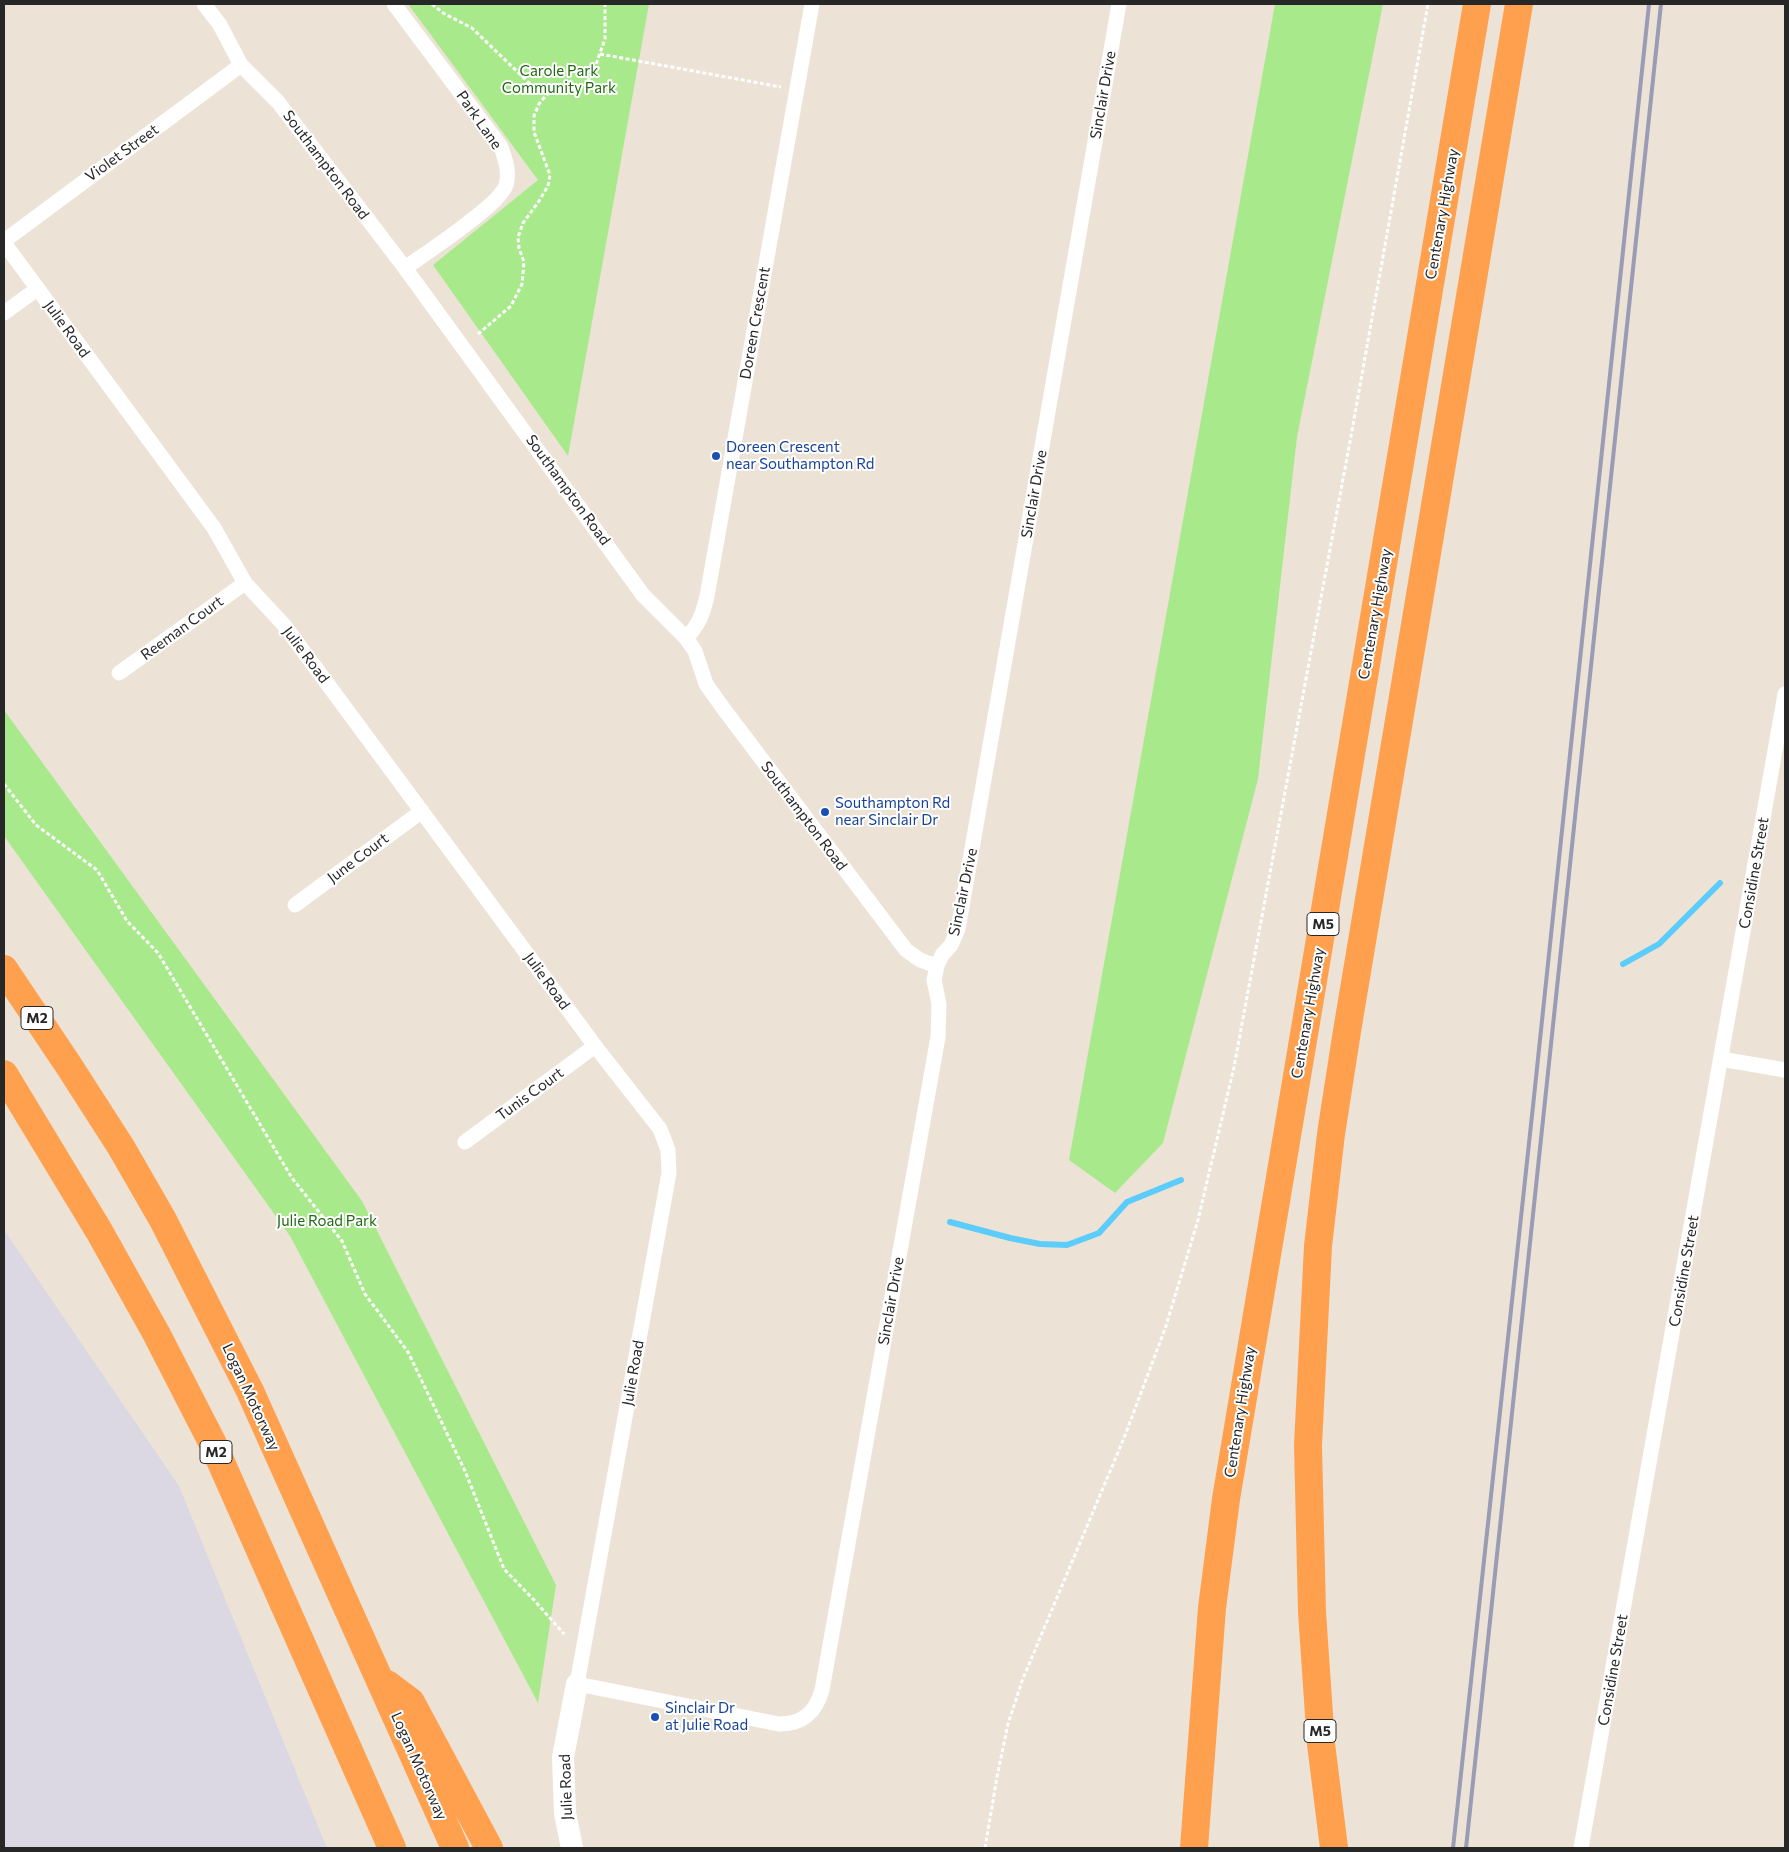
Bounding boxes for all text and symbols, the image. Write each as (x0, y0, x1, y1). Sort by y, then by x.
street label: Sinclair Drive (1086, 49, 1120, 141)
park label: Carole Park Community Park (502, 62, 616, 97)
street label: Park Lane (452, 87, 506, 153)
street label: Southampton Road (279, 107, 373, 223)
street label: Violet Street (82, 120, 162, 186)
street label: Centenary Highway (1422, 147, 1462, 281)
street label: Doreen Crescent (736, 265, 774, 381)
street label: Julie Road (40, 297, 94, 361)
street label: Southampton Road (522, 431, 614, 549)
place label: Doreen Crescent near Southampton Rd (726, 438, 874, 473)
street label: Sinclair Drive (1017, 448, 1051, 540)
marker: Doreen Crescent near Southampton Rd (710, 450, 722, 462)
street label: Centenary Highway (1355, 547, 1395, 681)
street label: Reeman Court (137, 592, 227, 664)
street label: Julie Road (279, 623, 333, 687)
street label: Southampton Road (757, 758, 851, 874)
place label: Southampton Rd near Sinclair Dr (835, 794, 950, 829)
marker: Southampton Rd near Sinclair Dr (819, 806, 831, 818)
street label: Considine Street (1735, 816, 1773, 930)
street label: June Court (324, 829, 392, 887)
street label: Sinclair Drive (945, 846, 981, 938)
road number: M5 (1307, 912, 1339, 936)
street label: Centenary Highway (1288, 946, 1328, 1080)
street label: Julie Road (520, 949, 574, 1013)
road number: M2 (21, 1006, 53, 1030)
street label: Tunis Court (493, 1064, 567, 1124)
park label: Julie Road Park (277, 1212, 377, 1230)
street label: Considine Street (1665, 1214, 1703, 1328)
street label: Sinclair Drive (874, 1255, 908, 1347)
street label: Julie Road (618, 1339, 648, 1407)
street label: Logan Motorway (218, 1340, 284, 1454)
street label: Centenary Highway (1221, 1345, 1259, 1479)
road number: M2 (200, 1440, 232, 1464)
street label: Considine Street (1594, 1613, 1632, 1727)
place label: Sinclair Dr at Julie Road (665, 1699, 748, 1734)
street label: Logan Motorway (387, 1709, 451, 1823)
marker: Sinclair Dr at Julie Road (649, 1711, 661, 1723)
road number: M5 (1304, 1720, 1336, 1742)
street label: Julie Road (556, 1754, 576, 1820)

